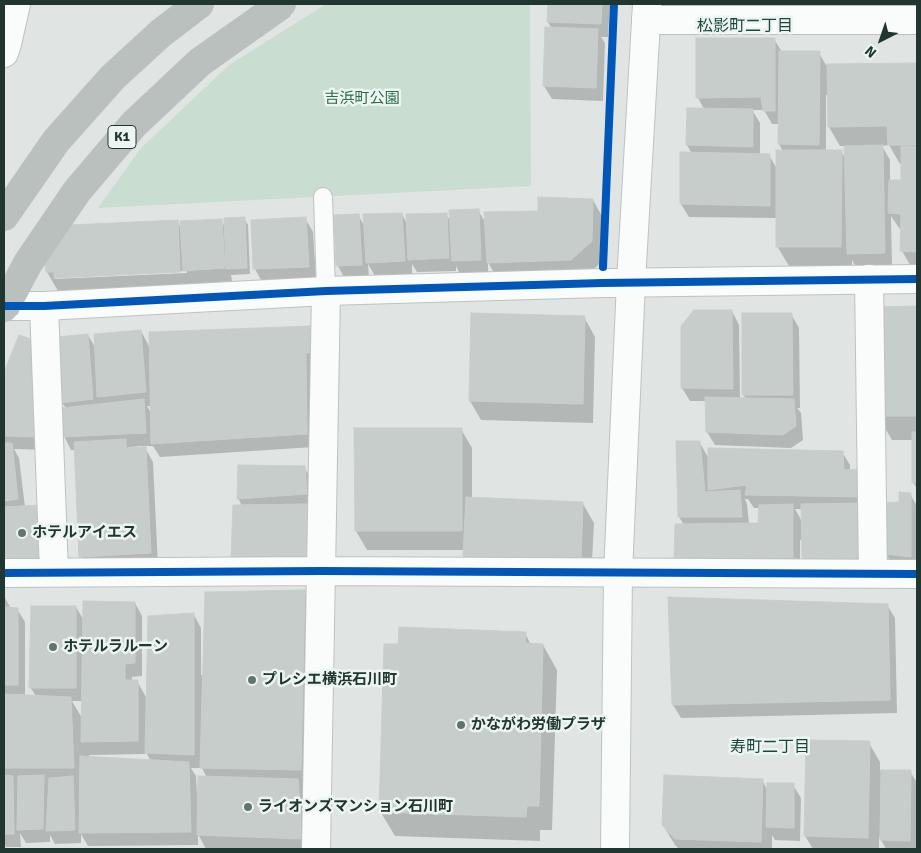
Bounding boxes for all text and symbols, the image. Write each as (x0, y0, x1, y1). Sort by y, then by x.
north arrow (856, 15, 906, 65)
district label: 松影町二丁目 (697, 17, 793, 37)
text: N (862, 42, 880, 61)
park label: 吉浜町公園 (325, 90, 399, 108)
road number: K1 (108, 125, 136, 148)
place label: ホテルアイエス (32, 524, 137, 542)
marker: ホテルアイエス (16, 527, 28, 539)
place label: ホテルラルーン (63, 638, 168, 656)
marker: ホテルラルーン (47, 641, 59, 653)
place label: プレシエ横浜石川町 (262, 671, 397, 689)
marker: プレシエ横浜石川町 (246, 674, 258, 686)
place label: かながわ労働プラザ (471, 716, 606, 734)
marker: かながわ労働プラザ (455, 719, 467, 731)
district label: 寿町二丁目 (730, 738, 810, 758)
place label: ライオンズマンション石川町 (258, 798, 453, 816)
marker: ライオンズマンション石川町 (242, 801, 254, 813)

